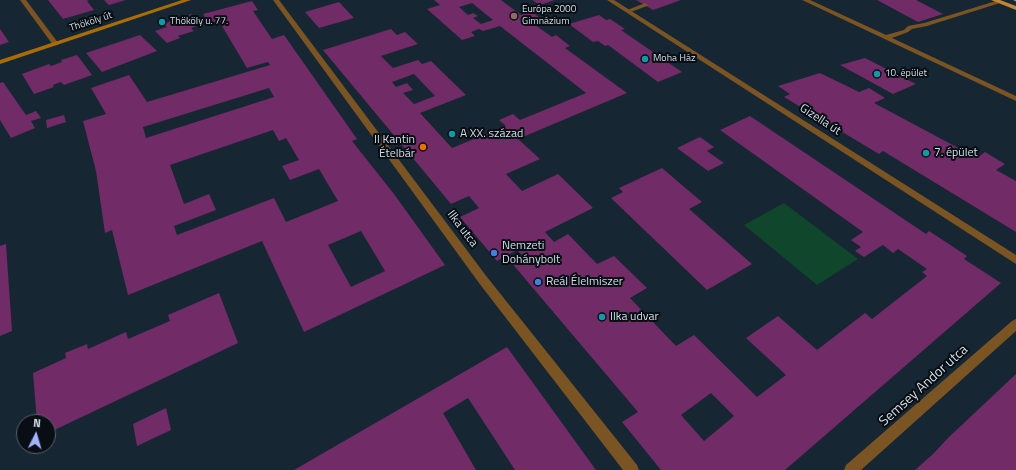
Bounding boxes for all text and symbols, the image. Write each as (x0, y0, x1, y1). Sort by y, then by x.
place label: Európa 2000 Gimnázium (522, 4, 576, 28)
street label: Thököly út (68, 9, 114, 35)
marker: Európa 2000 Gimnázium (509, 11, 519, 21)
place label: Thököly u. 77. (170, 16, 228, 28)
marker: Thököly u. 77. (157, 17, 167, 27)
place label: Moha Ház (653, 53, 696, 65)
marker: Moha Ház (640, 54, 650, 64)
place label: 10. épület (885, 68, 927, 80)
marker: 10. épület (872, 69, 882, 79)
street label: Gizella út (797, 101, 843, 139)
place label: A XX. század (460, 127, 523, 141)
marker: A XX. század (447, 129, 457, 139)
place label: Il Kantin Ételbár (374, 133, 415, 161)
marker: Il Kantin Ételbár (418, 142, 428, 152)
place label: 7. épület (934, 146, 978, 160)
marker: 7. épület (921, 148, 931, 158)
street label: Ilka utca (444, 208, 480, 250)
place label: Nemzeti Dohánybolt (502, 239, 560, 267)
marker: Nemzeti Dohánybolt (489, 248, 499, 258)
place label: Reál Élelmiszer (546, 275, 623, 289)
marker: Reál Élelmiszer (533, 277, 543, 287)
place label: Ilka udvar (610, 310, 659, 324)
marker: Ilka udvar (597, 312, 607, 322)
street label: Semsey Andor utca (876, 342, 972, 430)
north arrow (16, 414, 56, 454)
text: N (32, 415, 41, 431)

